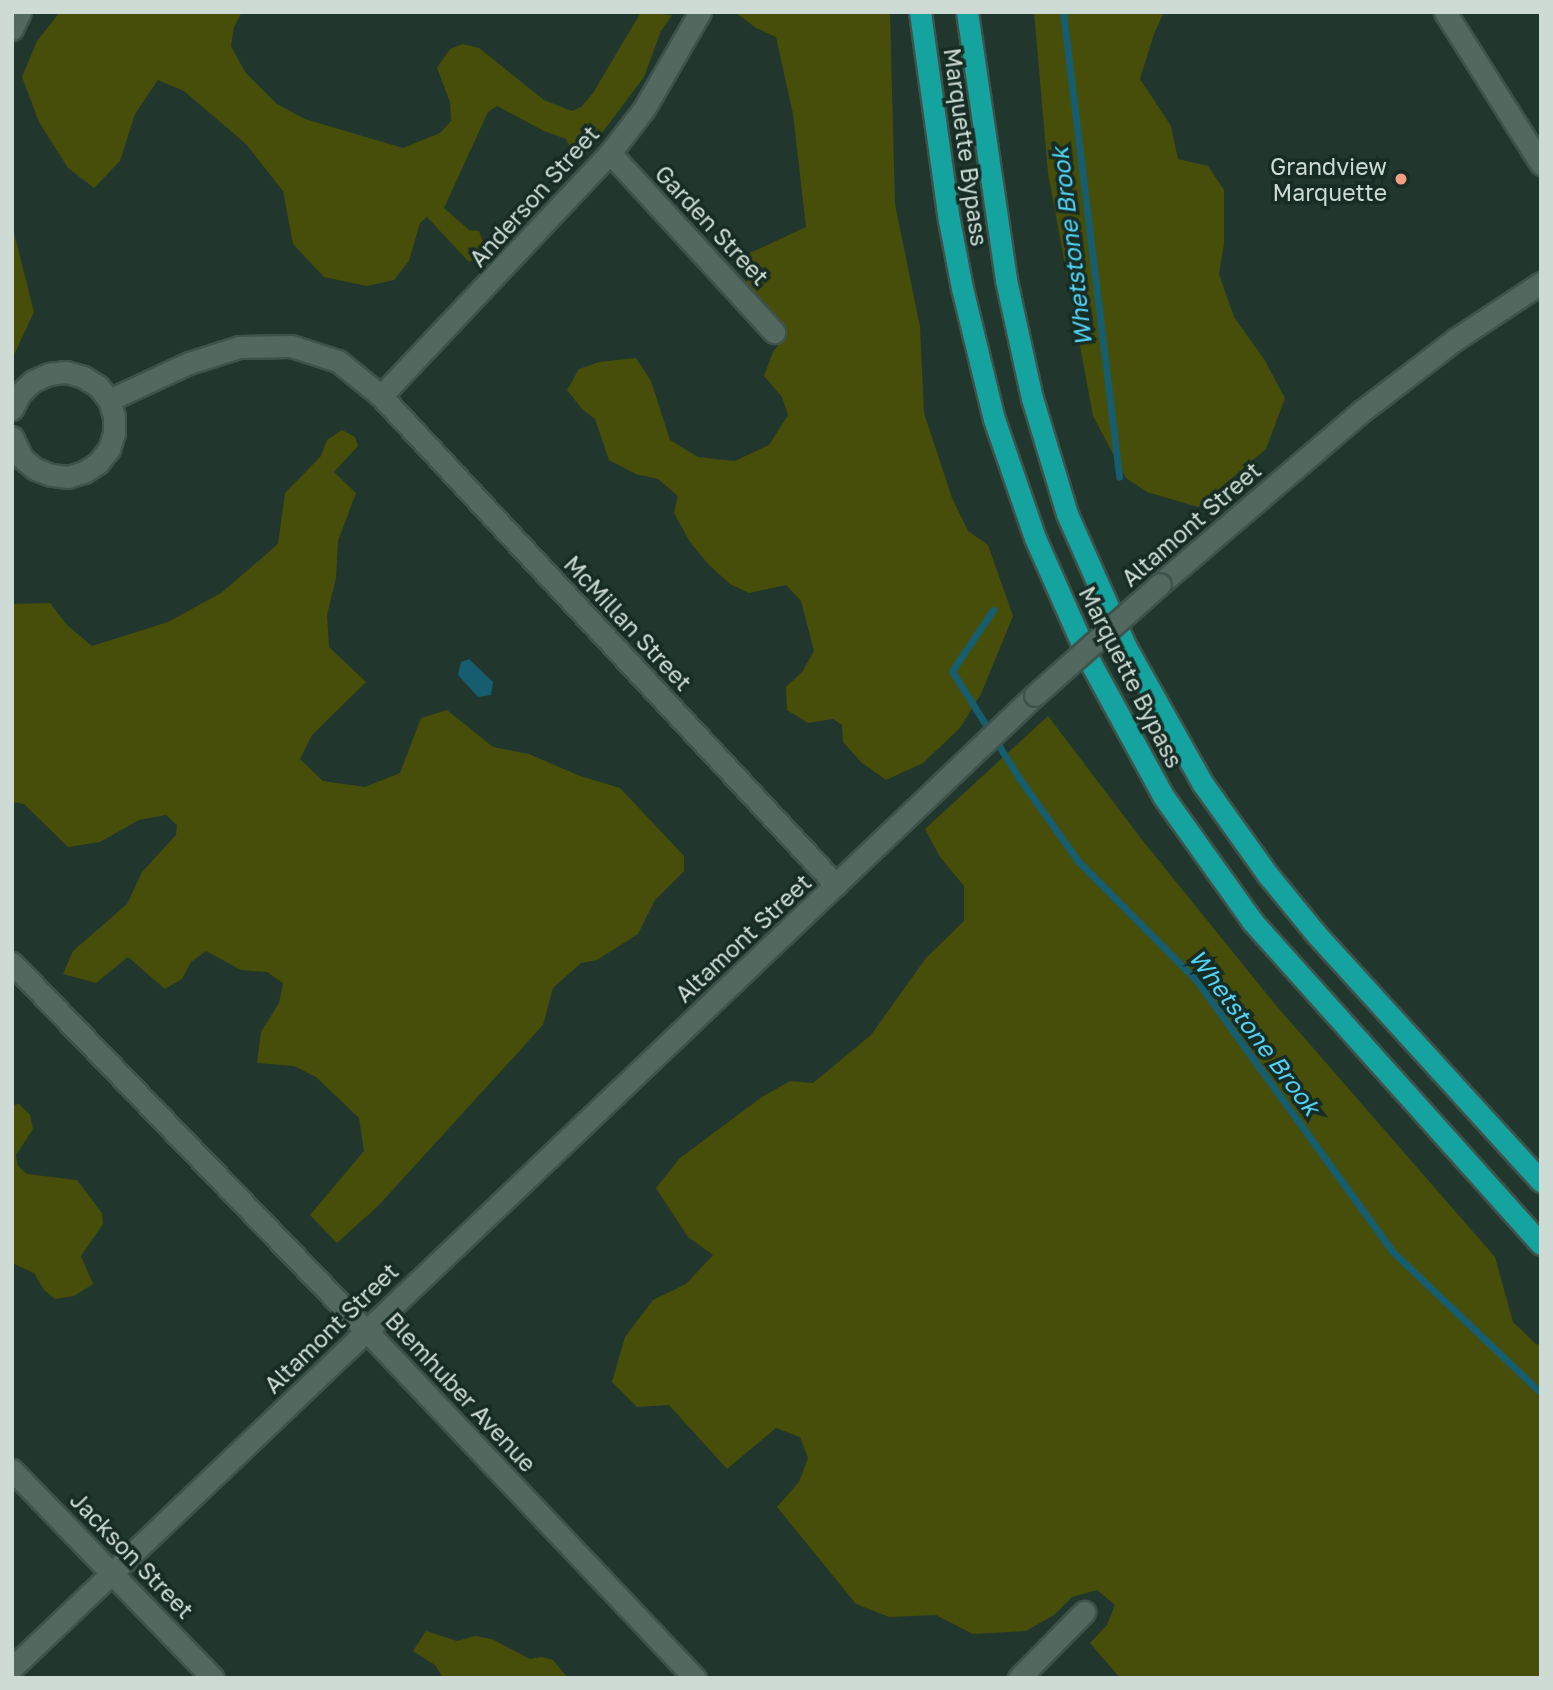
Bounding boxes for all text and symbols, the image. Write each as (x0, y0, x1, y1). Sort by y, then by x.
street label: Marquette Bypass (938, 46, 994, 248)
street label: Anderson Street (464, 120, 604, 272)
water label: Whetstone Brook (1045, 146, 1097, 348)
place label: Grandview Marquette (1270, 152, 1387, 206)
street label: Garden Street (650, 159, 774, 291)
marker: Grandview Marquette (1393, 171, 1409, 187)
street label: Altamont Street (1116, 456, 1266, 592)
street label: McMillan Street (559, 550, 697, 696)
street label: Marquette Bypass (1073, 582, 1189, 772)
street label: Altamont Street (670, 868, 816, 1008)
water label: Whetstone Brook (1183, 943, 1327, 1121)
street label: Altamont Street (258, 1257, 404, 1399)
street label: Blemhuber Avenue (380, 1307, 542, 1477)
street label: Jackson Street (65, 1486, 199, 1624)

